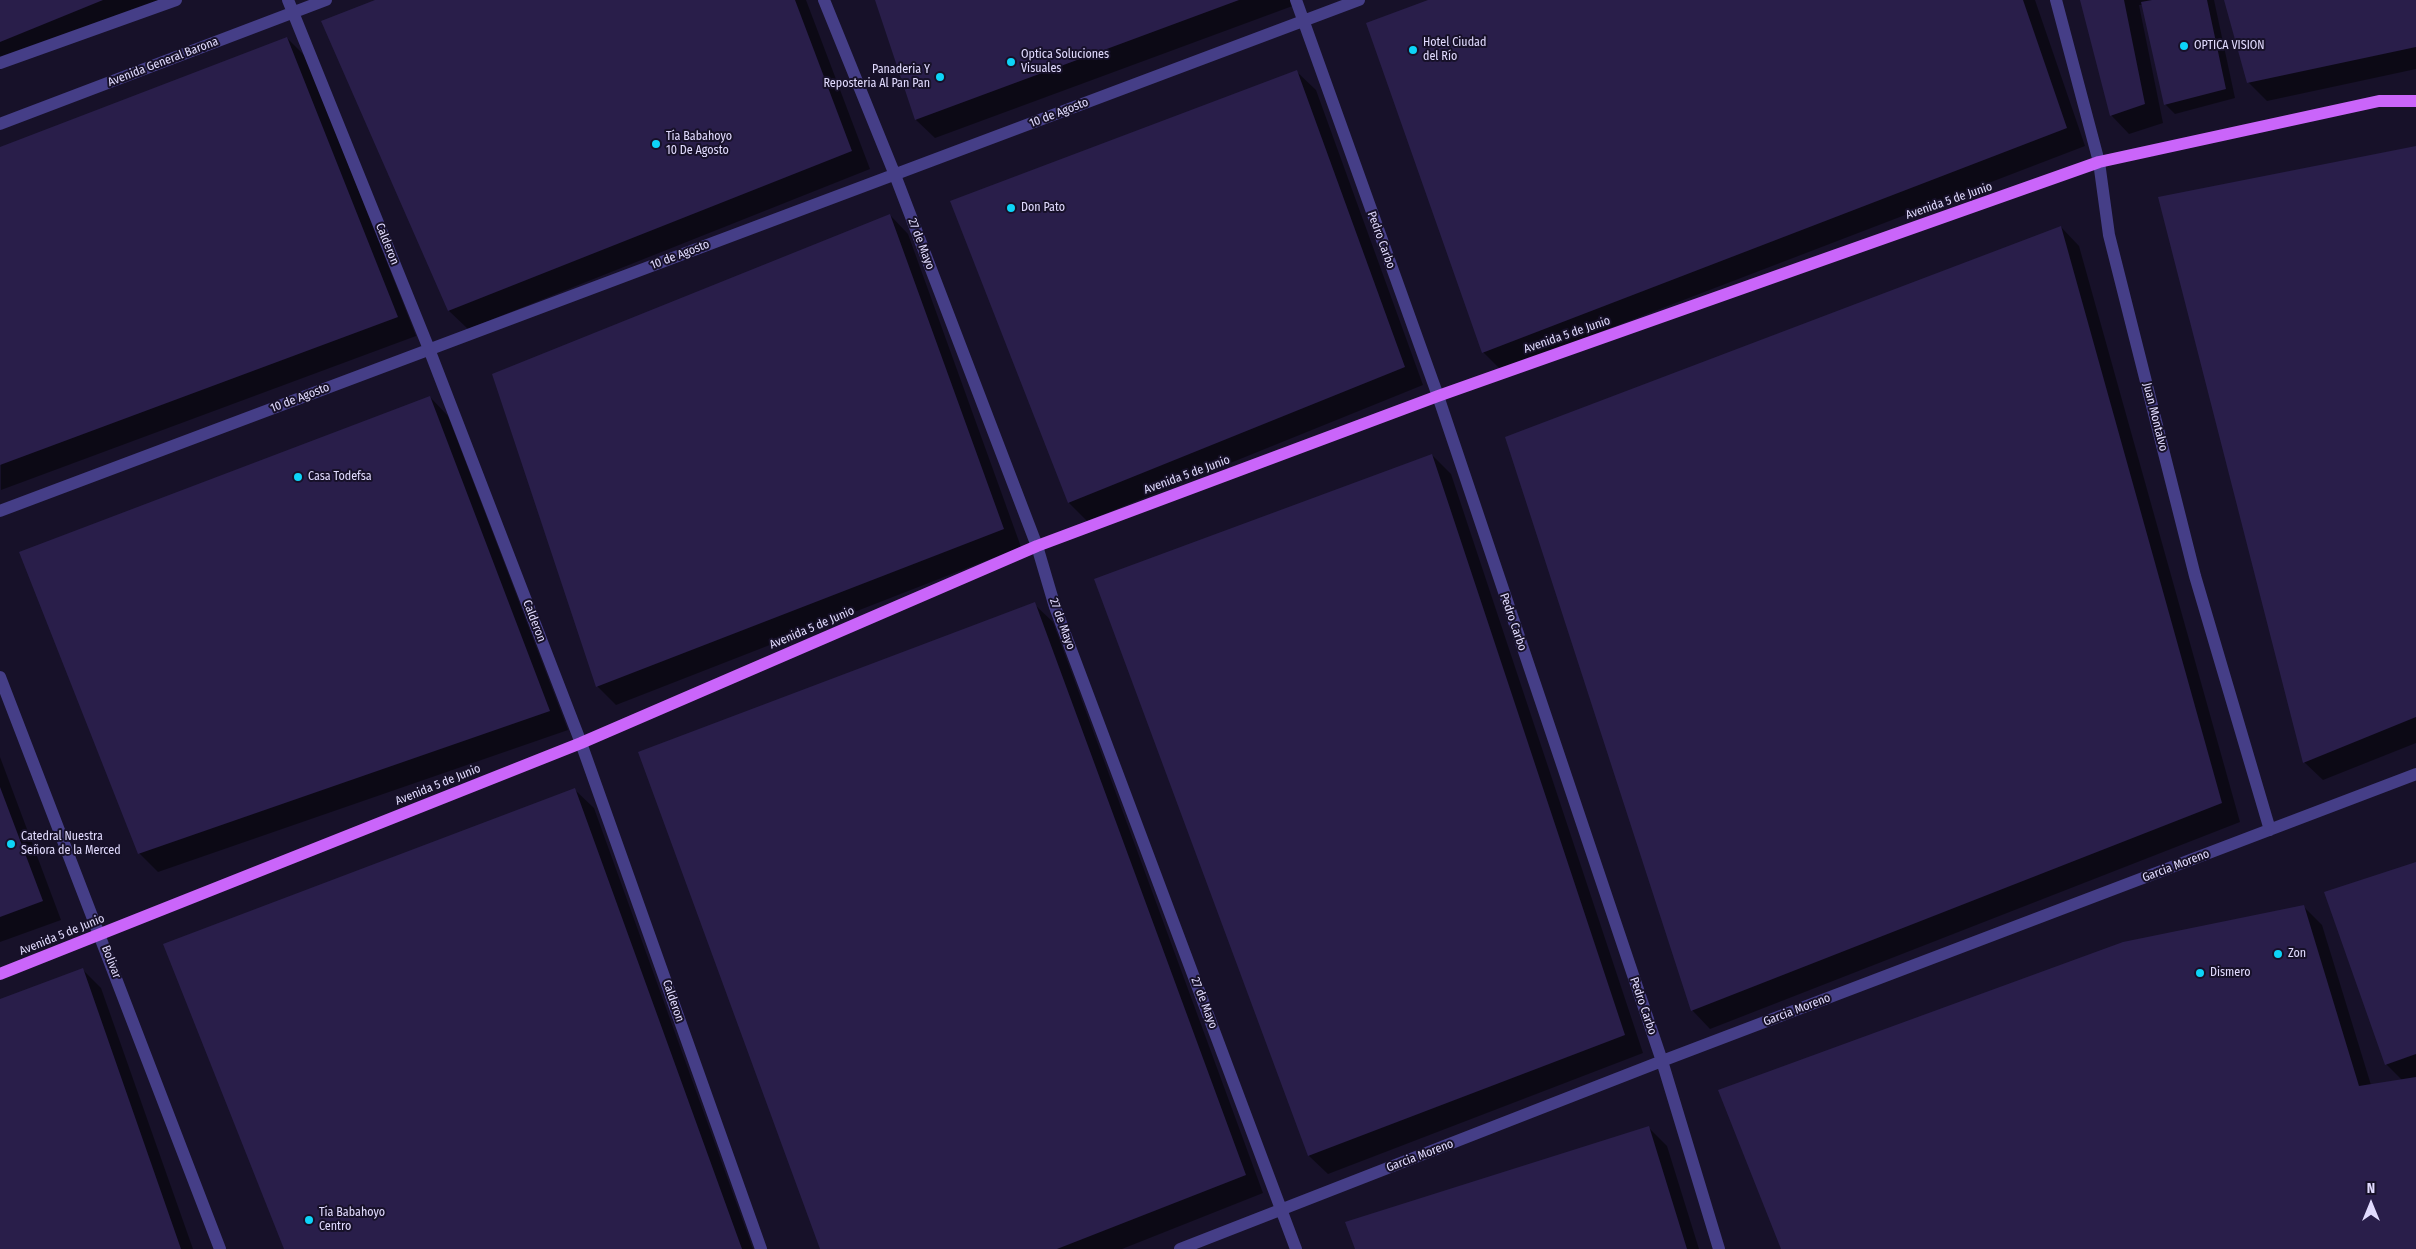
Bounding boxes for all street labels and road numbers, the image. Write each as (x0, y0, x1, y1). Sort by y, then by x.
street label: Avenida General Barona (106, 34, 220, 90)
street label: 10 de Agosto (1027, 95, 1091, 131)
street label: Avenida 5 de Junio (1904, 179, 1994, 223)
street label: Pedro Carbo (1364, 209, 1398, 271)
street label: 27 de Mayo (905, 216, 937, 272)
street label: Calderon (372, 221, 402, 267)
street label: 10 de Agosto (648, 237, 712, 273)
street label: Avenida 5 de Junio (1522, 313, 1612, 357)
street label: 10 de Agosto (268, 380, 332, 416)
street label: Juan Montalvo (2140, 381, 2170, 453)
street label: Avenida 5 de Junio (1142, 453, 1232, 497)
street label: Pedro Carbo (1496, 591, 1530, 653)
street label: 27 de Mayo (1046, 596, 1078, 652)
street label: Calderon (519, 598, 549, 644)
street label: Avenida 5 de Junio (767, 604, 857, 652)
street label: Avenida 5 de Junio (393, 761, 483, 809)
street label: Garcia Moreno (2140, 847, 2212, 885)
street label: Avenida 5 de Junio (17, 911, 107, 959)
street label: Bolivar (98, 943, 124, 981)
street label: 27 de Mayo (1188, 975, 1220, 1031)
street label: Pedro Carbo (1626, 975, 1660, 1037)
street label: Calderon (659, 978, 687, 1024)
street label: Garcia Moreno (1761, 991, 1833, 1029)
street label: Garcia Moreno (1384, 1137, 1456, 1175)

